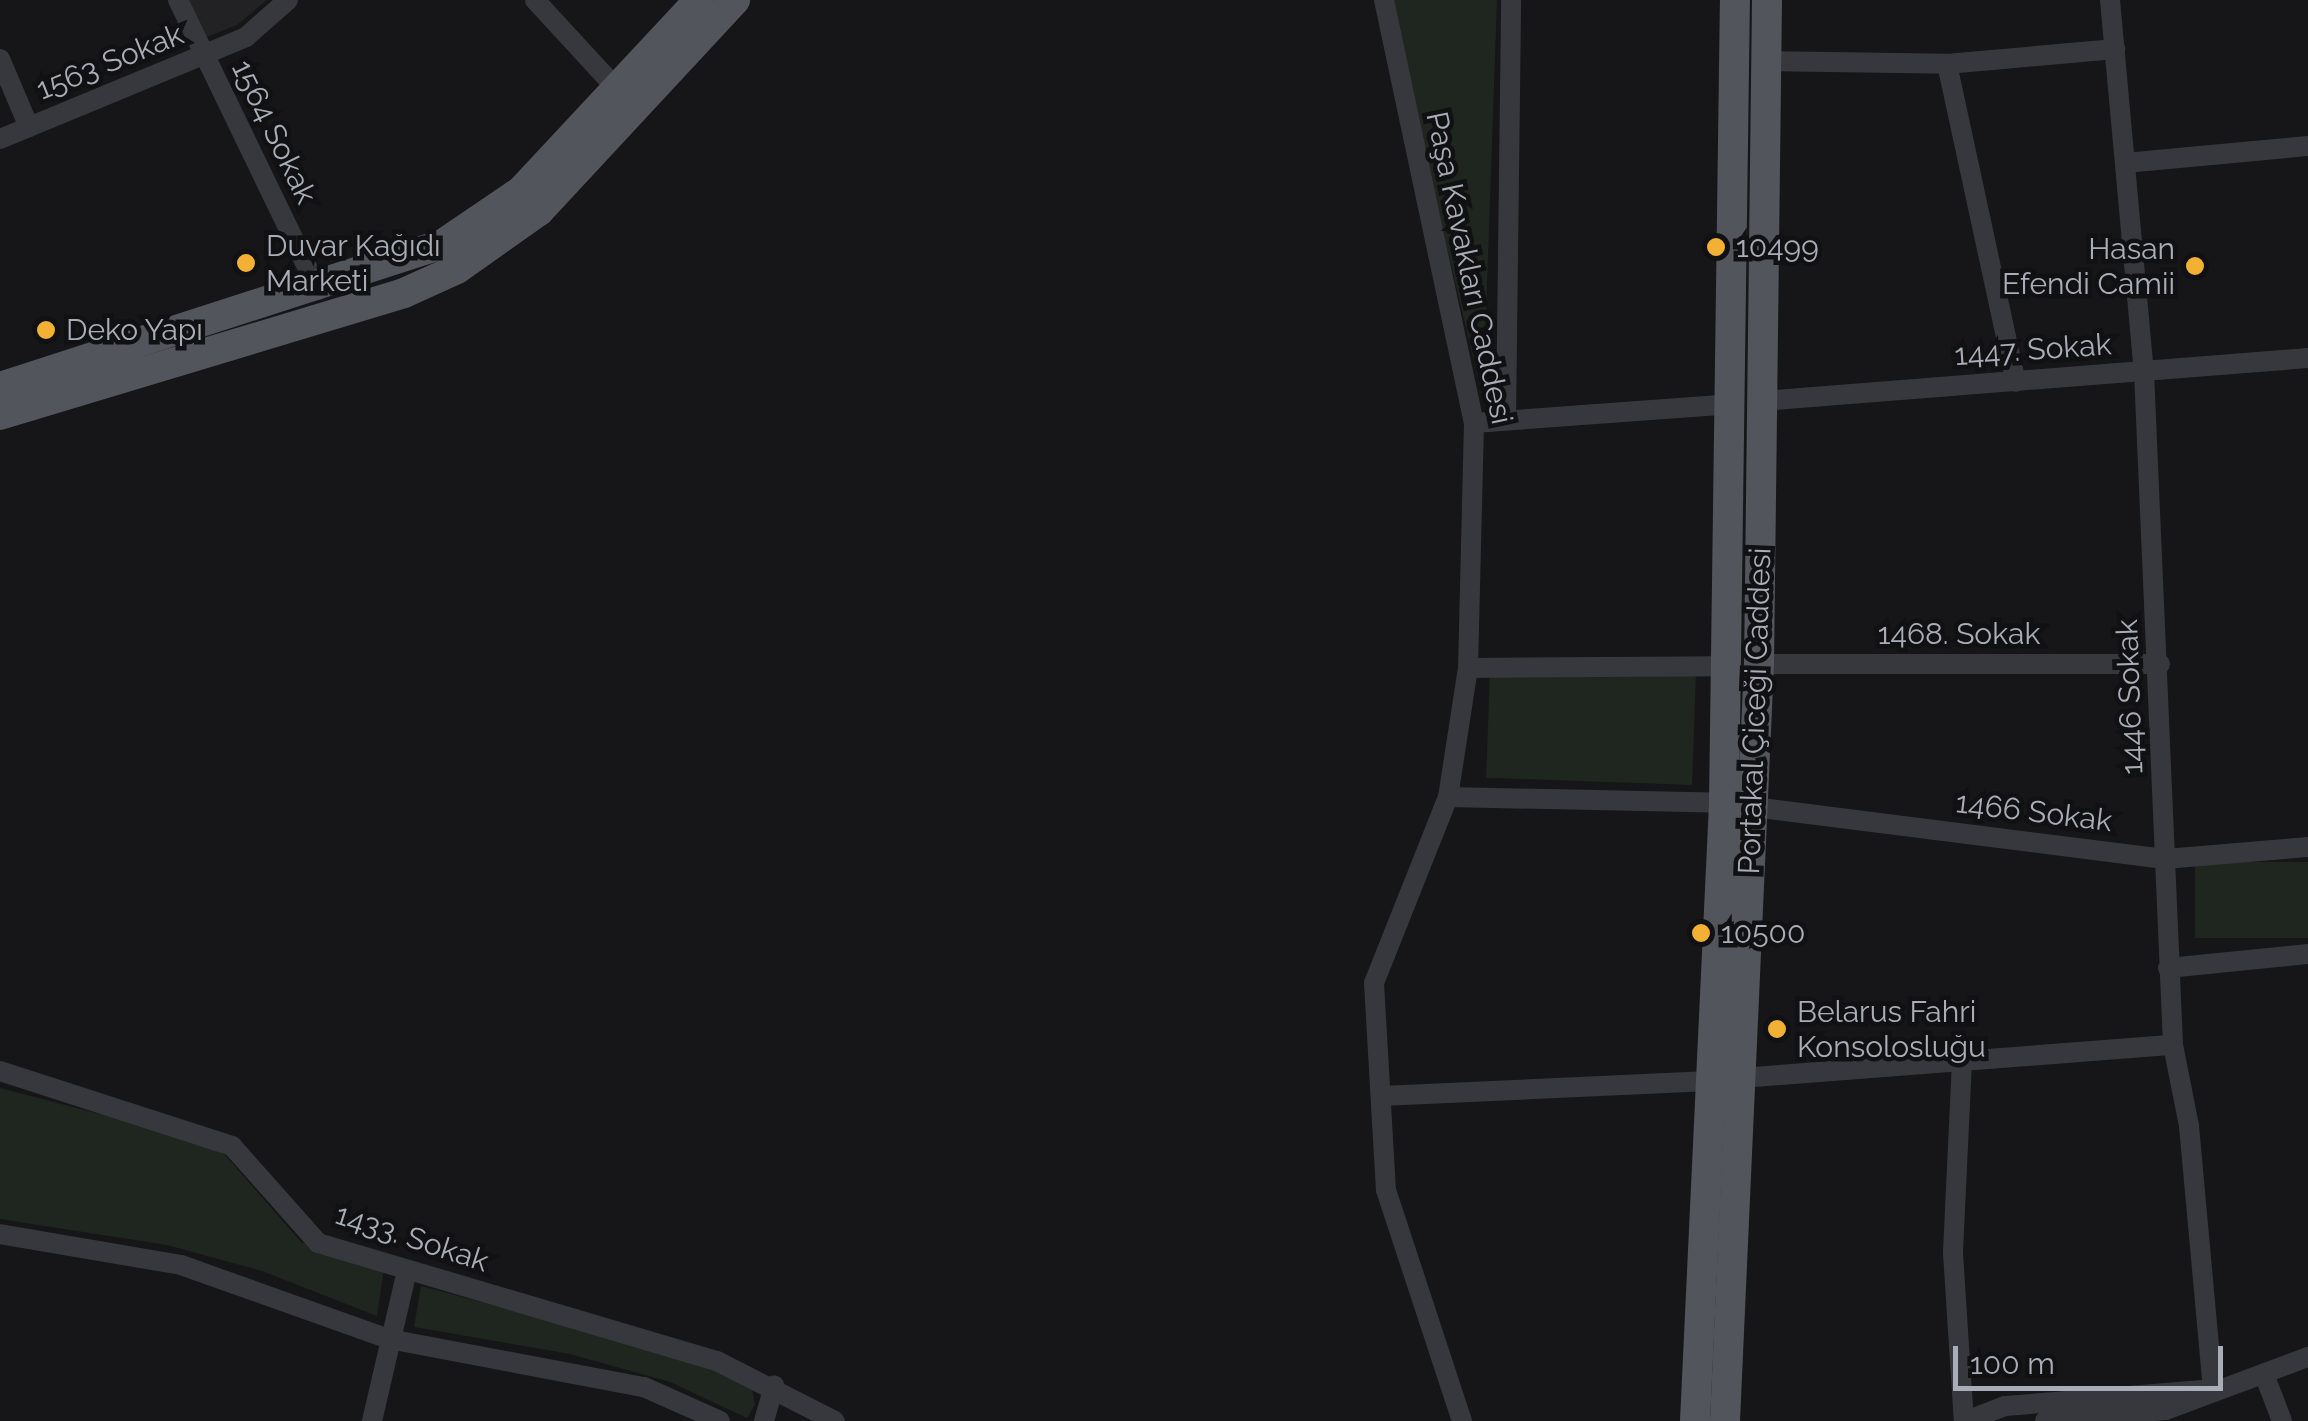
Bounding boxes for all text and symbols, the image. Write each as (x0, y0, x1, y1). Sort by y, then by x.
street label: 1563 Sokak (31, 16, 189, 108)
street label: 1564 Sokak (224, 54, 324, 210)
street label: Paşa Kavakları Caddesi (1418, 109, 1520, 427)
place label: Duvar Kağıdı Marketi (266, 228, 441, 298)
place label: 10499 (1736, 229, 1819, 265)
place label: Hasan Efendi Camii (2002, 231, 2175, 302)
marker: 10499 (1705, 236, 1727, 258)
marker: Duvar Kağıdı Marketi (235, 252, 257, 274)
marker: Hasan Efendi Camii (2184, 255, 2206, 277)
place label: Deko Yapı (66, 312, 204, 348)
marker: Deko Yapı (35, 319, 57, 341)
street label: 1447. Sokak (1953, 327, 2113, 373)
street label: Portakal Çiceği Caddesi (1731, 547, 1779, 875)
street label: 1468. Sokak (1878, 616, 2040, 652)
street label: 1446 Sokak (2109, 619, 2151, 775)
street label: 1466 Sokak (1954, 785, 2114, 839)
place label: 10500 (1721, 915, 1805, 951)
marker: 10500 (1690, 922, 1712, 944)
place label: Belarus Fahri Konsolosluğu (1797, 994, 1986, 1064)
marker: Belarus Fahri Konsolosluğu (1766, 1018, 1788, 1040)
street label: 1433. Sokak (331, 1196, 493, 1280)
scale bar (1958, 1326, 2228, 1388)
text: 100 m (1970, 1346, 2055, 1381)

